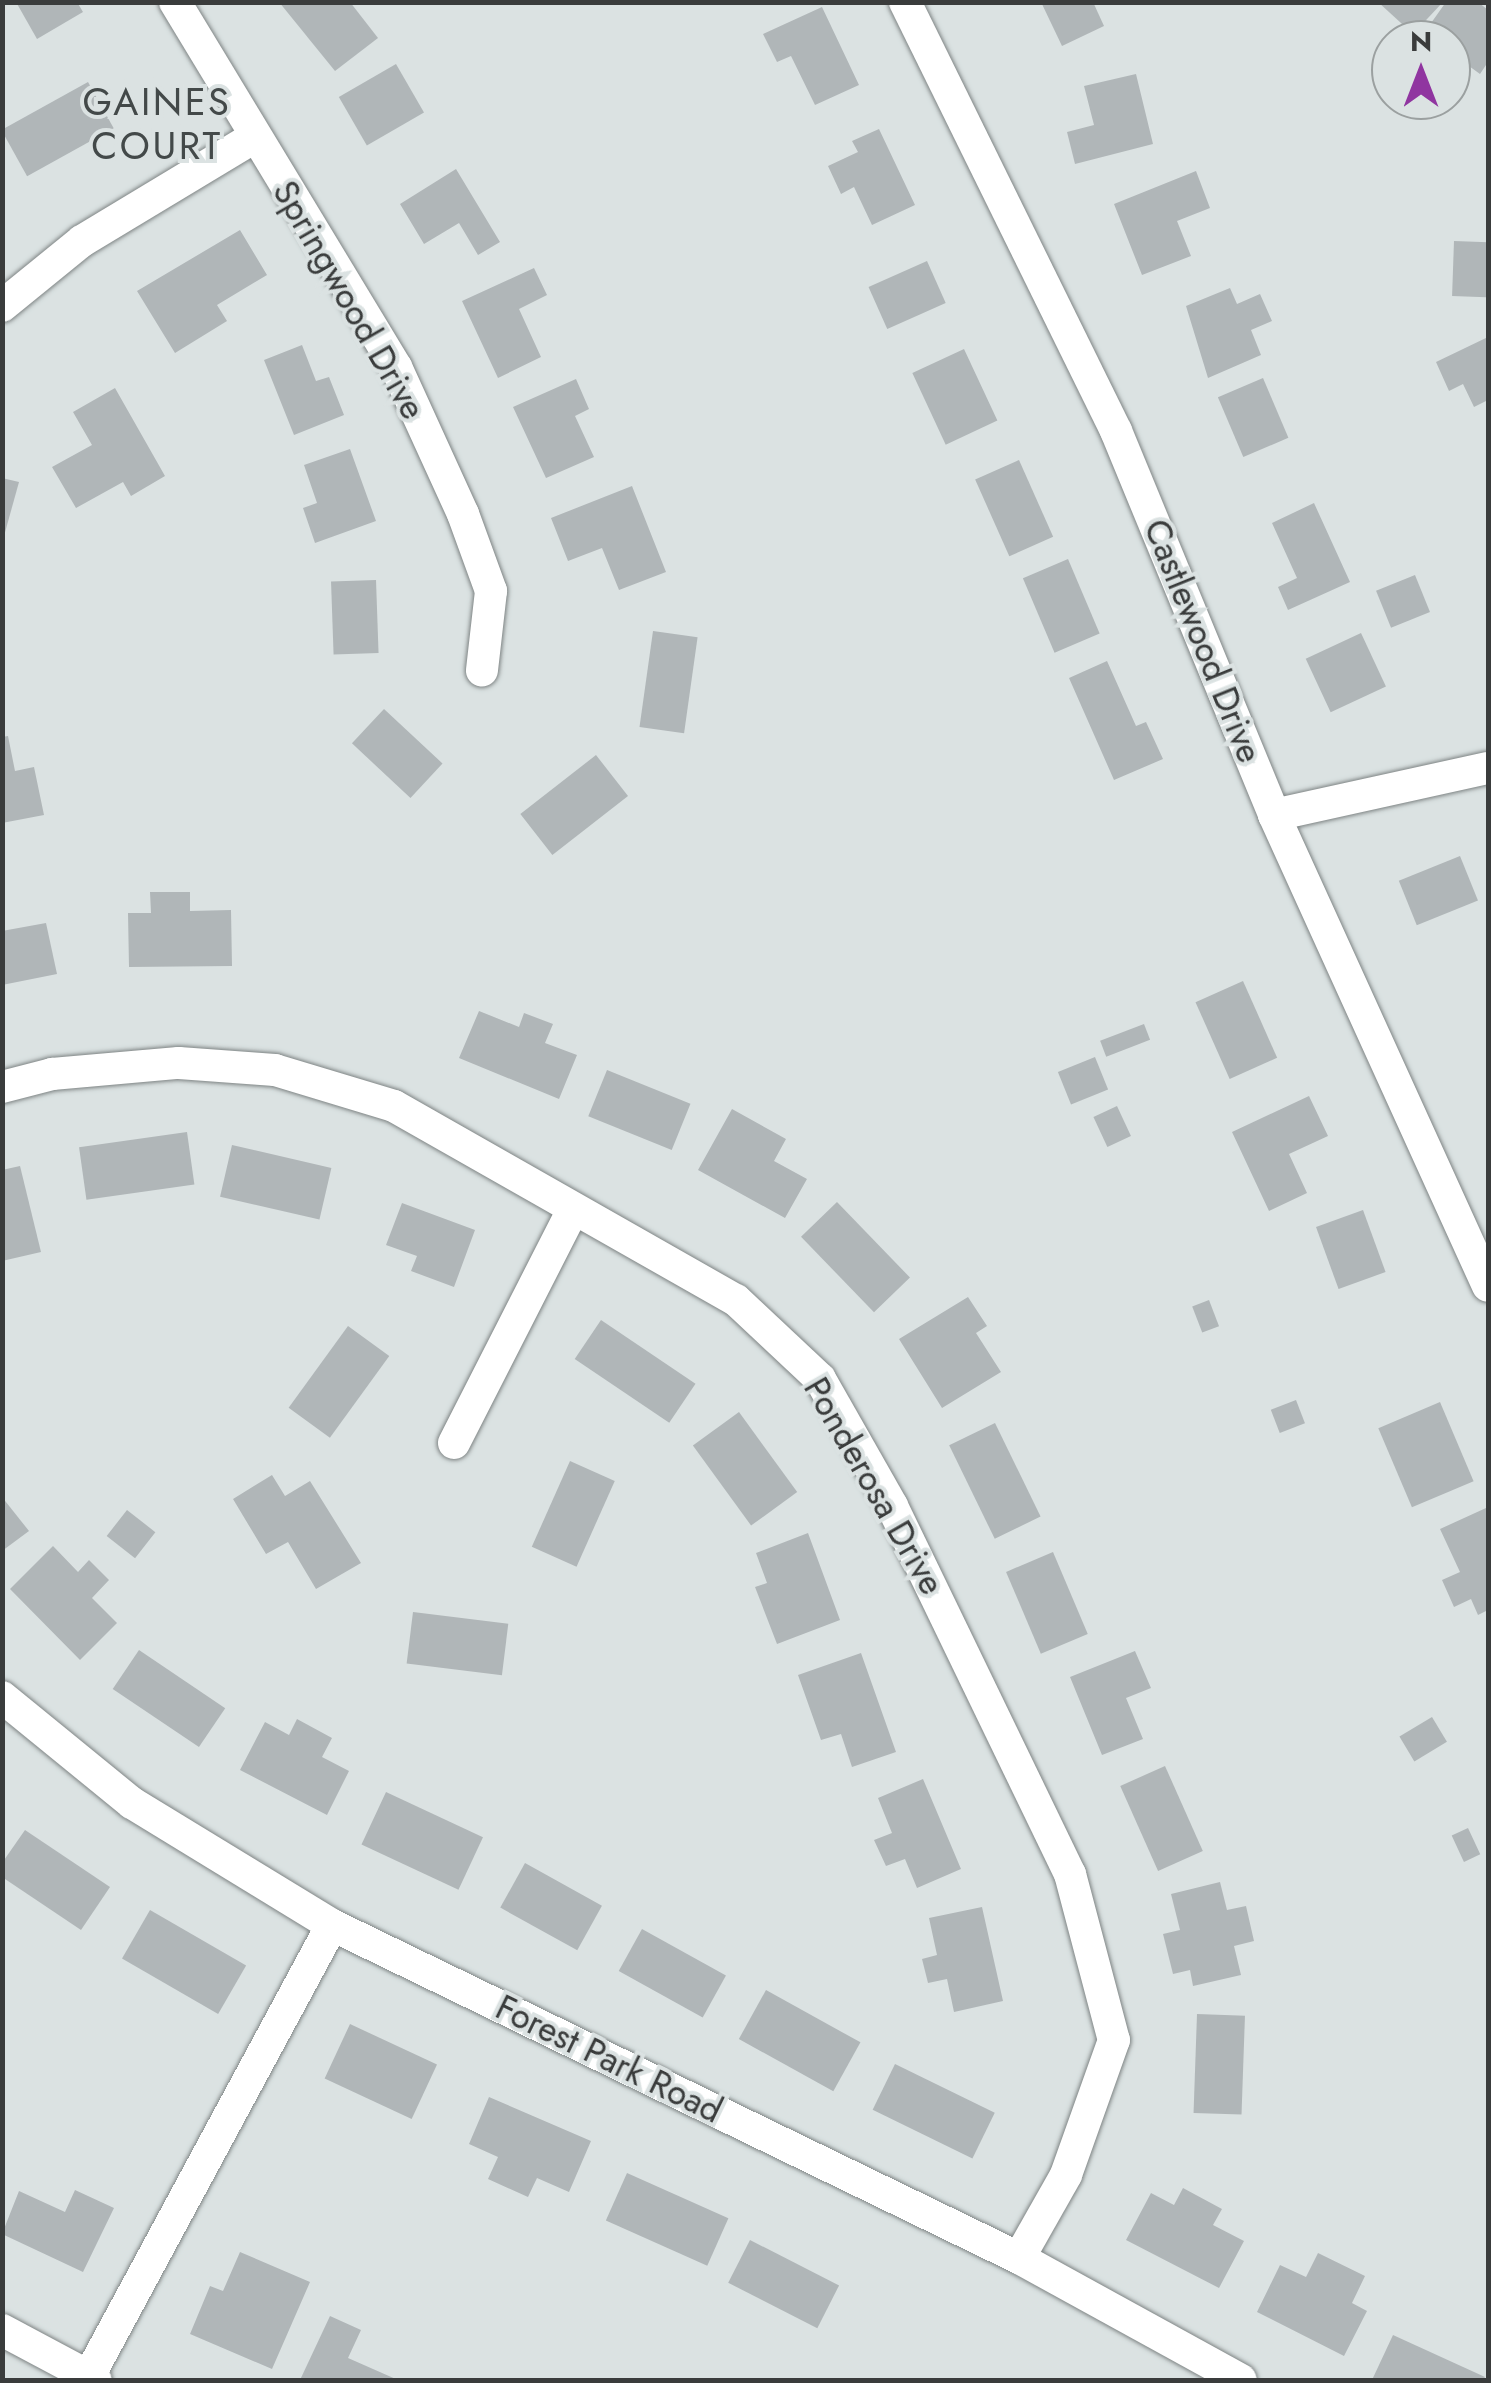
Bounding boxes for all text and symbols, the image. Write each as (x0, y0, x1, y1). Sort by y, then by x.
north arrow (1371, 20, 1471, 120)
text: N (1410, 21, 1432, 62)
district label: GAINES COURT (83, 79, 231, 168)
street label: Springwood Drive (264, 173, 434, 427)
street label: Castlewood Drive (1135, 513, 1271, 769)
street label: Ponderosa Drive (795, 1370, 953, 1602)
street label: Forest Park Road (489, 1986, 729, 2132)

